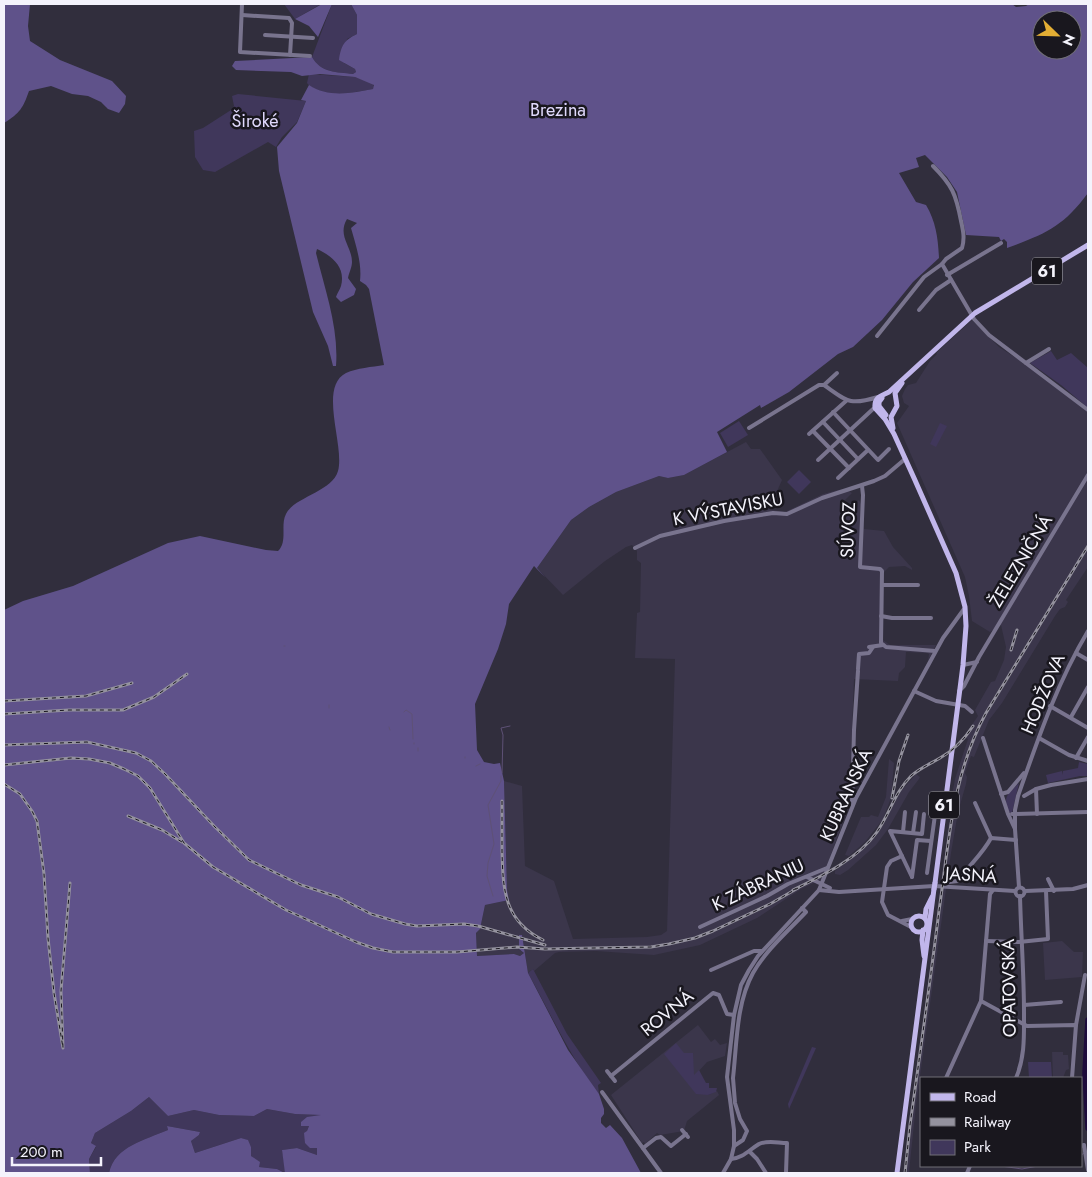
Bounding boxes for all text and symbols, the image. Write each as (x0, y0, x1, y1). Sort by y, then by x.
north arrow (1032, 10, 1082, 60)
text: N (1058, 31, 1080, 49)
park label: Brezina (530, 97, 586, 123)
park label: Široké (231, 108, 279, 134)
road number: 61 (1032, 258, 1062, 284)
street label: K VÝSTAVISKU (671, 486, 785, 532)
street label: SÚVOZ (834, 501, 862, 559)
street label: ŽELEZNIČNÁ (983, 510, 1059, 612)
street label: HODŽOVA (1014, 650, 1072, 738)
street label: KUBRANSKÁ (813, 744, 879, 845)
road number: 61 (929, 792, 959, 818)
street label: K ZÁBRANIU (708, 852, 808, 918)
street label: JASNÁ (942, 860, 998, 890)
street label: OPATOVSKÁ (995, 938, 1023, 1037)
street label: ROVNÁ (635, 983, 699, 1042)
legend (920, 1077, 1082, 1167)
text: Road (964, 1086, 996, 1108)
text: Railway (964, 1111, 1011, 1133)
scale bar (12, 1134, 101, 1166)
text: Park (964, 1136, 991, 1158)
text: 200 m (20, 1141, 63, 1163)

